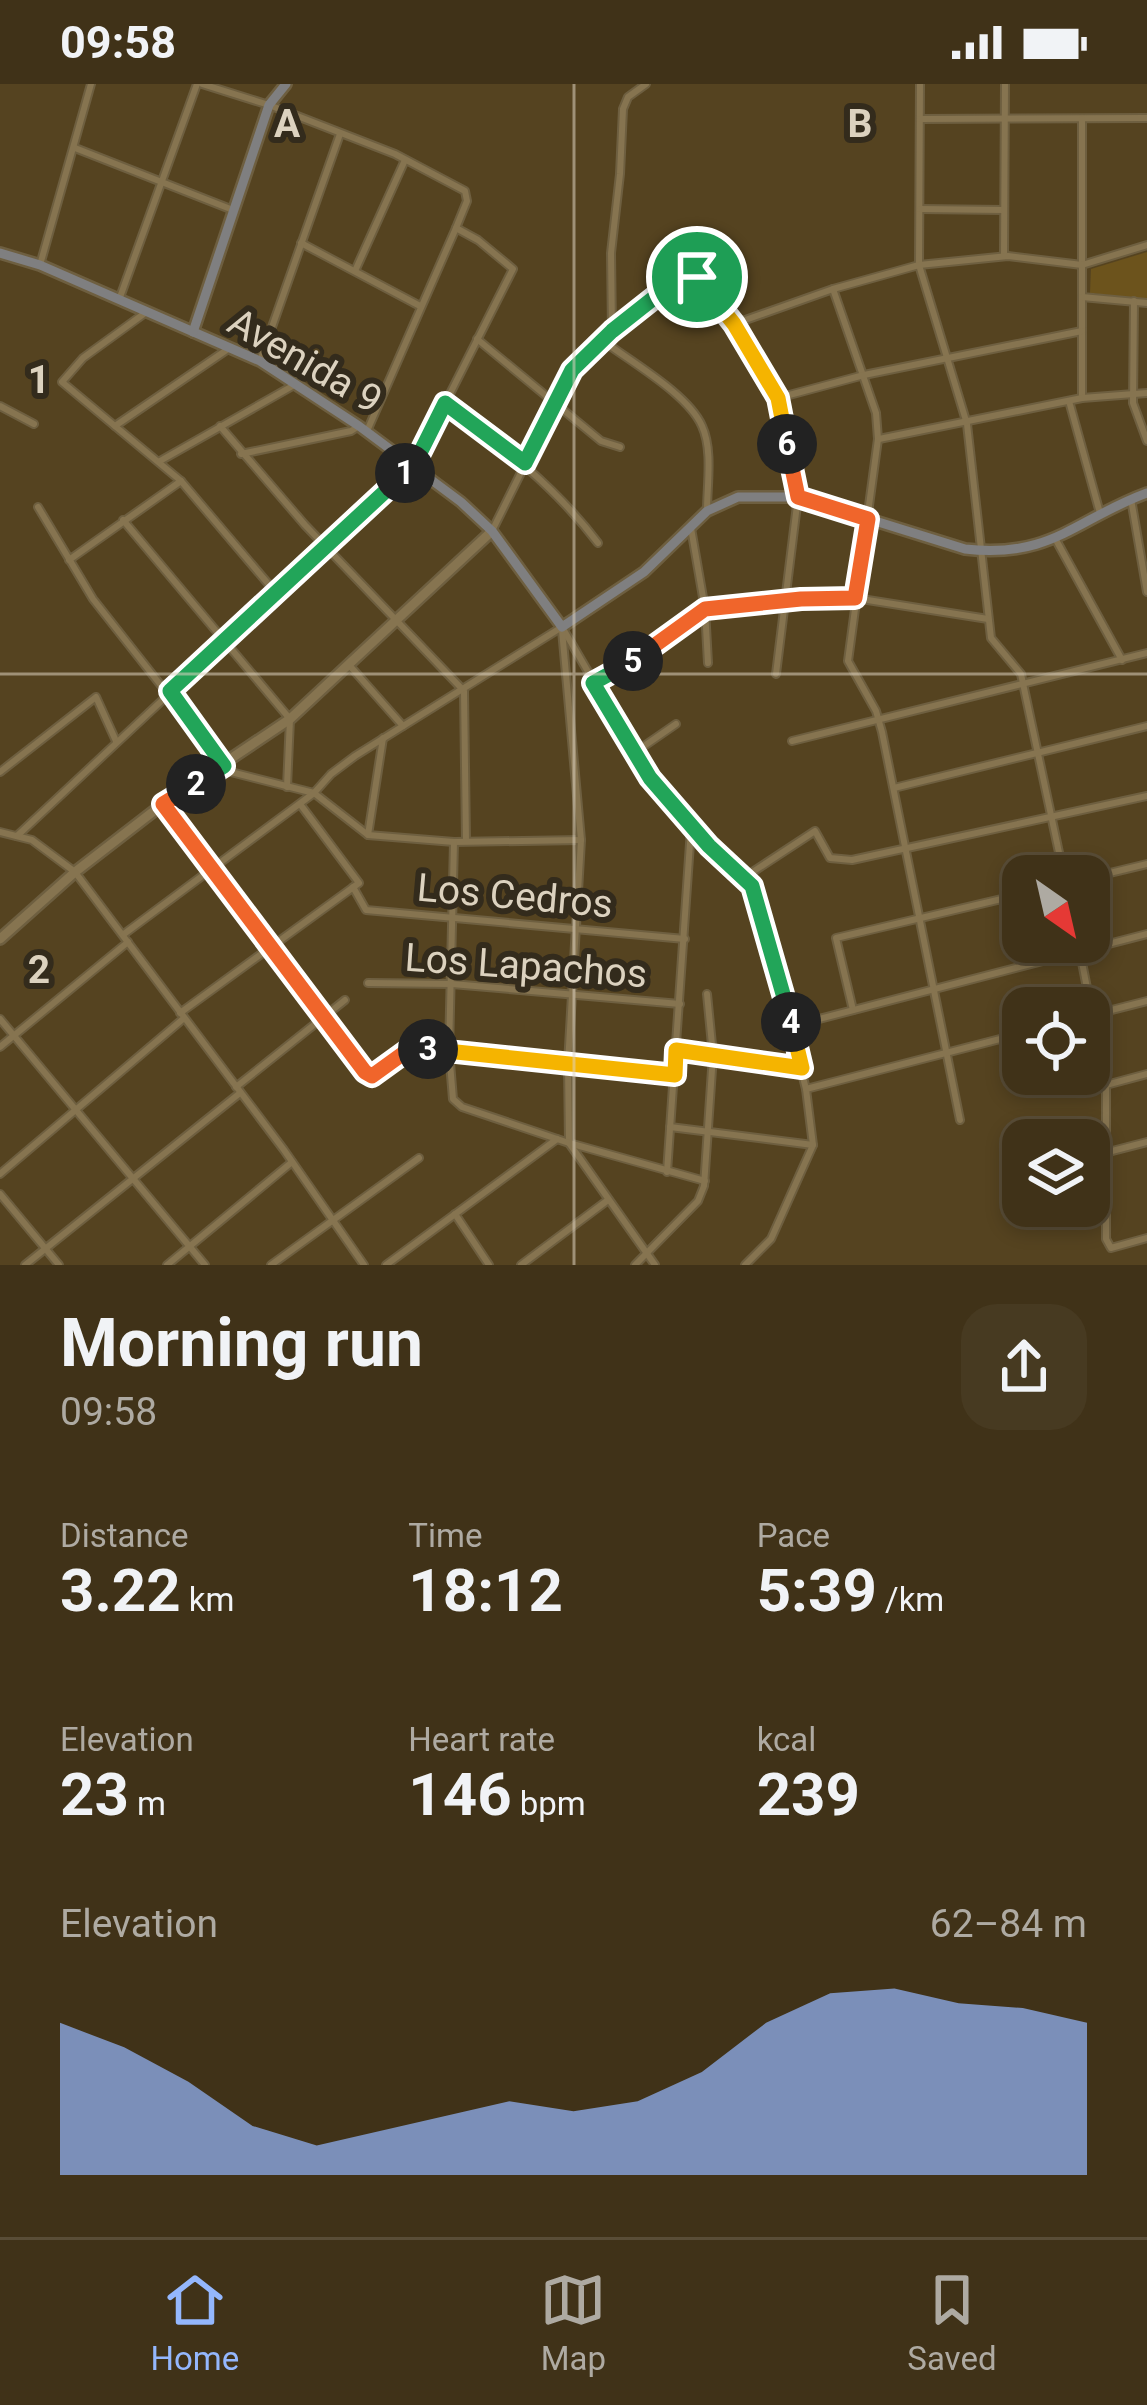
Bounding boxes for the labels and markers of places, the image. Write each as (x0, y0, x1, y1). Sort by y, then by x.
pin (646, 226, 748, 328)
pin: 6 (757, 414, 817, 474)
pin: 1 (375, 443, 435, 503)
pin: 5 (603, 631, 663, 691)
pin: 2 (166, 754, 226, 814)
pin: 4 (761, 992, 821, 1052)
pin: 3 (398, 1019, 458, 1079)

